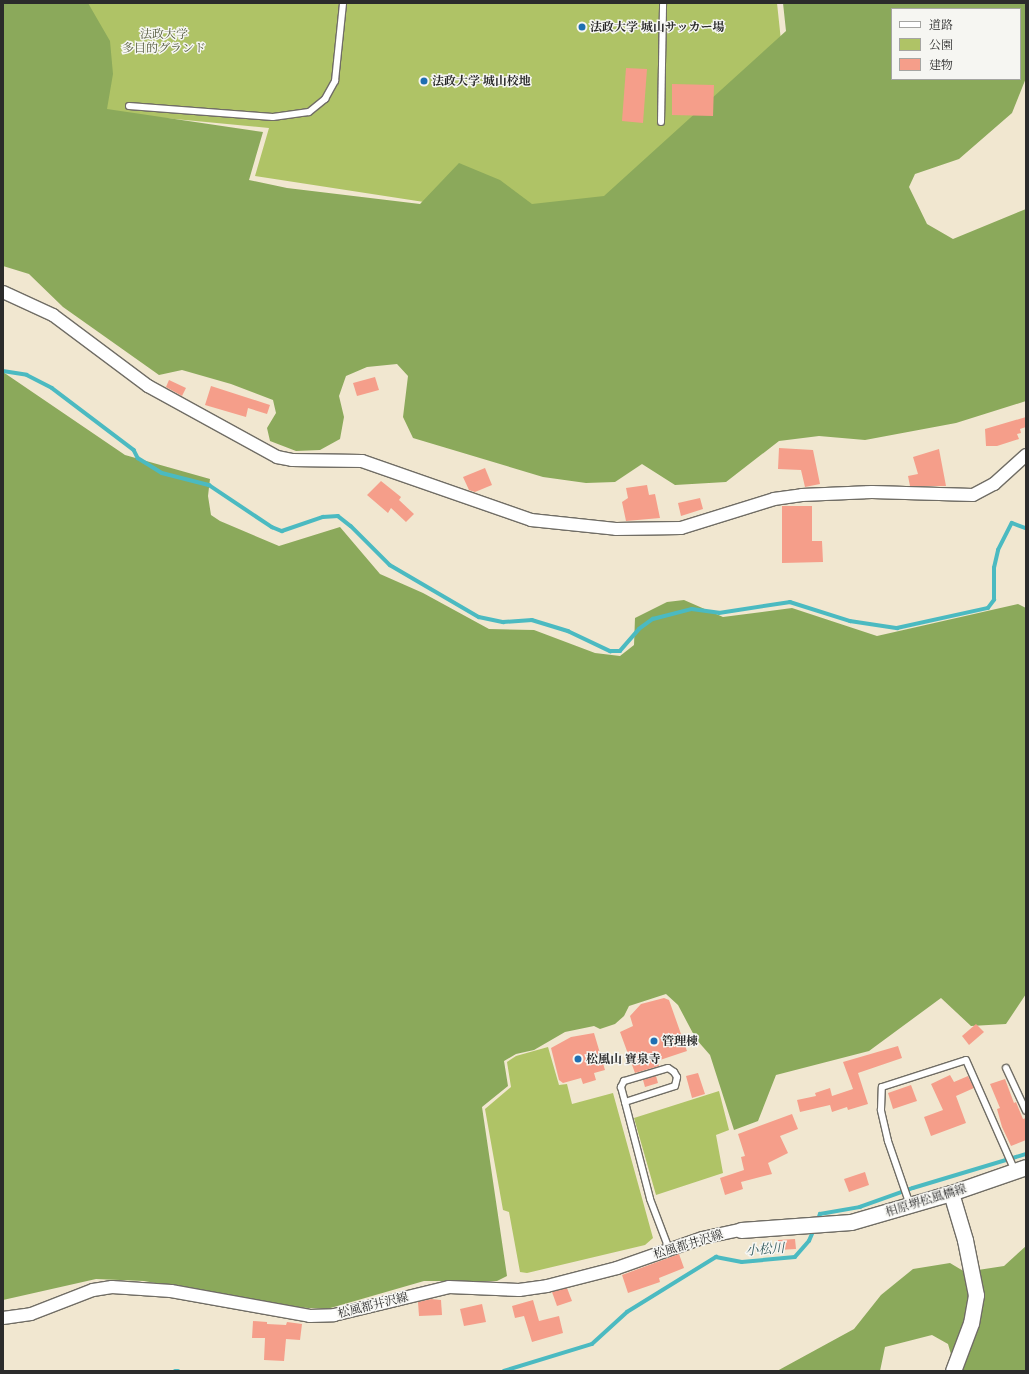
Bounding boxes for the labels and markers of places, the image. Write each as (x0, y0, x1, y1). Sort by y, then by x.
place label: 法政大学 城山サッカー場 (590, 20, 725, 34)
marker: 法政大学 城山サッカー場 (577, 22, 587, 32)
place label: 法政大学 城山校地 (432, 74, 531, 88)
marker: 法政大学 城山校地 (419, 76, 429, 86)
place label: 管理棟 (662, 1034, 698, 1048)
marker: 管理棟 (649, 1036, 659, 1046)
place label: 松風山 寶泉寺 (586, 1052, 661, 1066)
marker: 松風山 寶泉寺 (573, 1054, 583, 1064)

